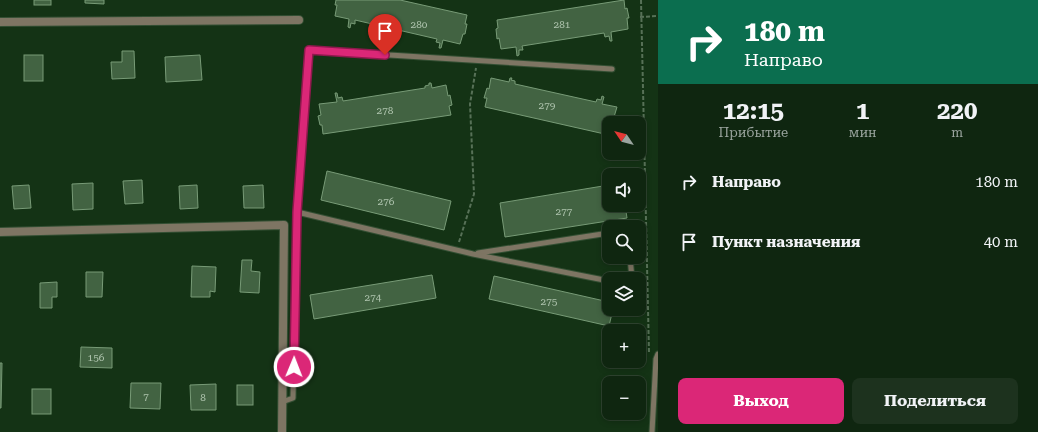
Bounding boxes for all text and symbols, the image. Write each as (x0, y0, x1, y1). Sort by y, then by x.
pin (368, 14, 402, 55)
text: 180 m (744, 15, 825, 48)
icon: right (678, 16, 730, 68)
house number: 280 (411, 19, 428, 30)
house number: 281 (554, 19, 571, 30)
icon: arrive (374, 20, 396, 42)
text: Направо (744, 49, 823, 70)
text: 12:15 (723, 97, 784, 125)
text: 1 (856, 97, 869, 125)
text: 220 (937, 97, 977, 125)
house number: 279 (539, 100, 556, 111)
house number: 278 (377, 105, 394, 116)
north arrow (602, 116, 646, 160)
map controls (602, 116, 646, 420)
text: Прибытие (719, 125, 788, 140)
text: мин (849, 125, 877, 140)
text: m (951, 125, 963, 140)
button: sound (602, 168, 646, 212)
icon: right (678, 171, 700, 193)
text: Направо (712, 173, 781, 191)
text: 180 m (975, 173, 1018, 191)
house number: 276 (378, 196, 395, 207)
house number: 277 (556, 206, 573, 217)
button: search (602, 220, 646, 264)
icon: arrive (678, 231, 700, 253)
text: Пункт назначения (712, 233, 860, 251)
text: 40 m (984, 233, 1018, 251)
button: layers (602, 272, 646, 316)
house number: 274 (365, 292, 382, 303)
house number: 275 (541, 296, 558, 307)
button: + (602, 324, 646, 368)
position arrow (273, 346, 315, 388)
house number: 156 (88, 352, 105, 363)
button: − (602, 376, 646, 420)
button: Выход (678, 378, 844, 424)
button: Поделиться (852, 378, 1018, 424)
house number: 7 (143, 391, 149, 402)
house number: 8 (200, 392, 206, 403)

